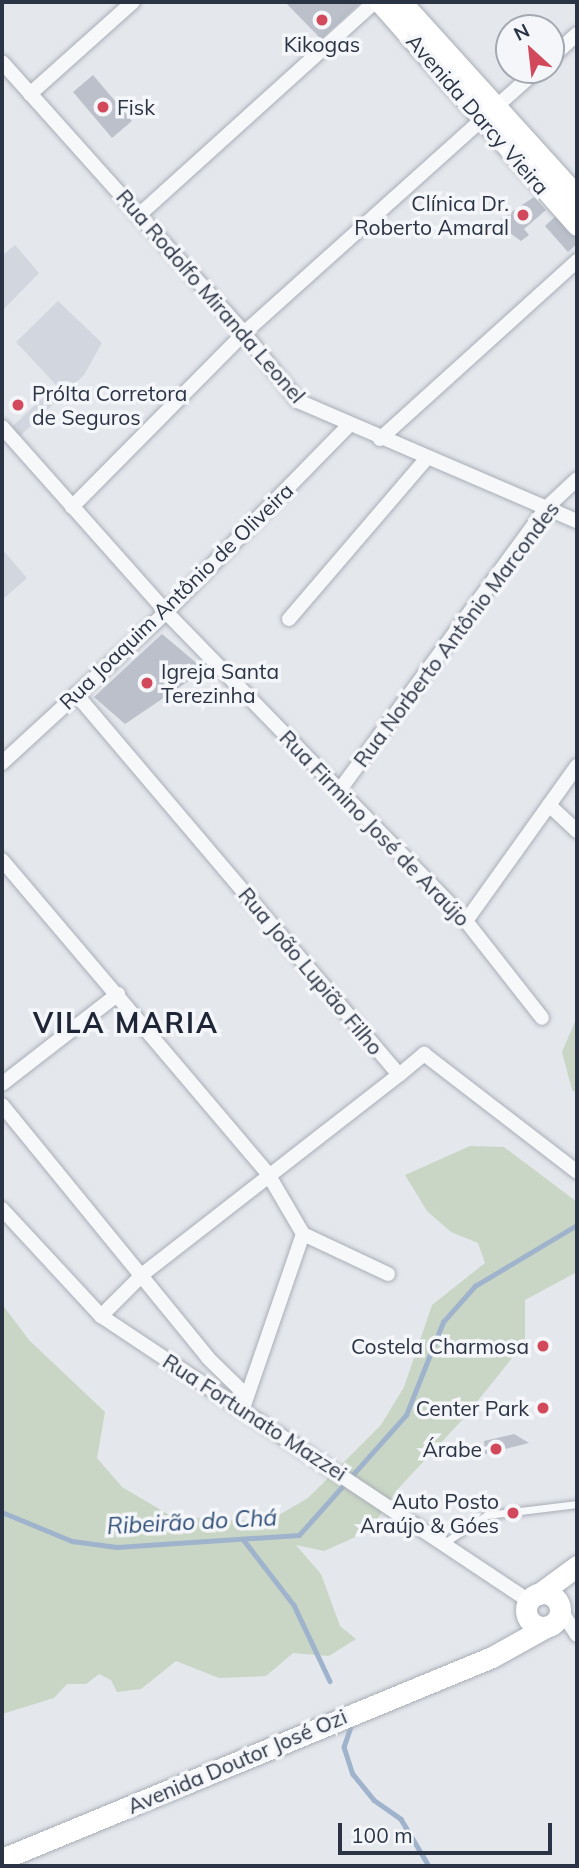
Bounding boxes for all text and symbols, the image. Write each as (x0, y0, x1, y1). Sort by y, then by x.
marker: Kikogas (314, 12, 330, 28)
north arrow (495, 14, 565, 84)
text: N (510, 18, 533, 46)
street label: Avenida Darcy Vieira (401, 29, 555, 199)
place label: Kikogas (284, 31, 360, 57)
place label: Fisk (117, 94, 155, 120)
marker: Fisk (95, 99, 111, 115)
street label: Rua Rodolfo Miranda Leonel (111, 184, 311, 408)
place label: Clínica Dr. Roberto Amaral (354, 190, 509, 240)
marker: Clínica Dr. Roberto Amaral (515, 207, 531, 223)
place label: PróIta Corretora de Seguros (32, 380, 187, 430)
marker: PróIta Corretora de Seguros (10, 397, 26, 413)
street label: Rua Joaquim Antônio de Oliveira (54, 478, 298, 714)
street label: Rua Norberto Antônio Marcondes (348, 496, 564, 772)
place label: Igreja Santa Terezinha (161, 658, 279, 708)
marker: Igreja Santa Terezinha (139, 675, 155, 691)
street label: Rua Firmino José de Araújo (275, 725, 475, 931)
street label: Rua João Lupião Filho (234, 882, 388, 1060)
district label: VILA MARIA (34, 1006, 218, 1040)
place label: Costela Charmosa (351, 1333, 529, 1359)
marker: Costela Charmosa (535, 1338, 551, 1354)
street label: Rua Fortunato Mazzei (158, 1348, 352, 1486)
place label: Center Park (416, 1395, 529, 1421)
marker: Center Park (535, 1400, 551, 1416)
place label: Árabe (422, 1436, 482, 1462)
marker: Árabe (488, 1441, 504, 1457)
place label: Auto Posto Araújo & Góes (360, 1488, 499, 1538)
water label: Ribeirão do Chá (106, 1504, 278, 1540)
marker: Auto Posto Araújo & Góes (505, 1505, 521, 1521)
street label: Avenida Doutor José Ozi (124, 1703, 350, 1819)
scale bar (341, 1808, 554, 1852)
text: 100 m (351, 1822, 413, 1848)

